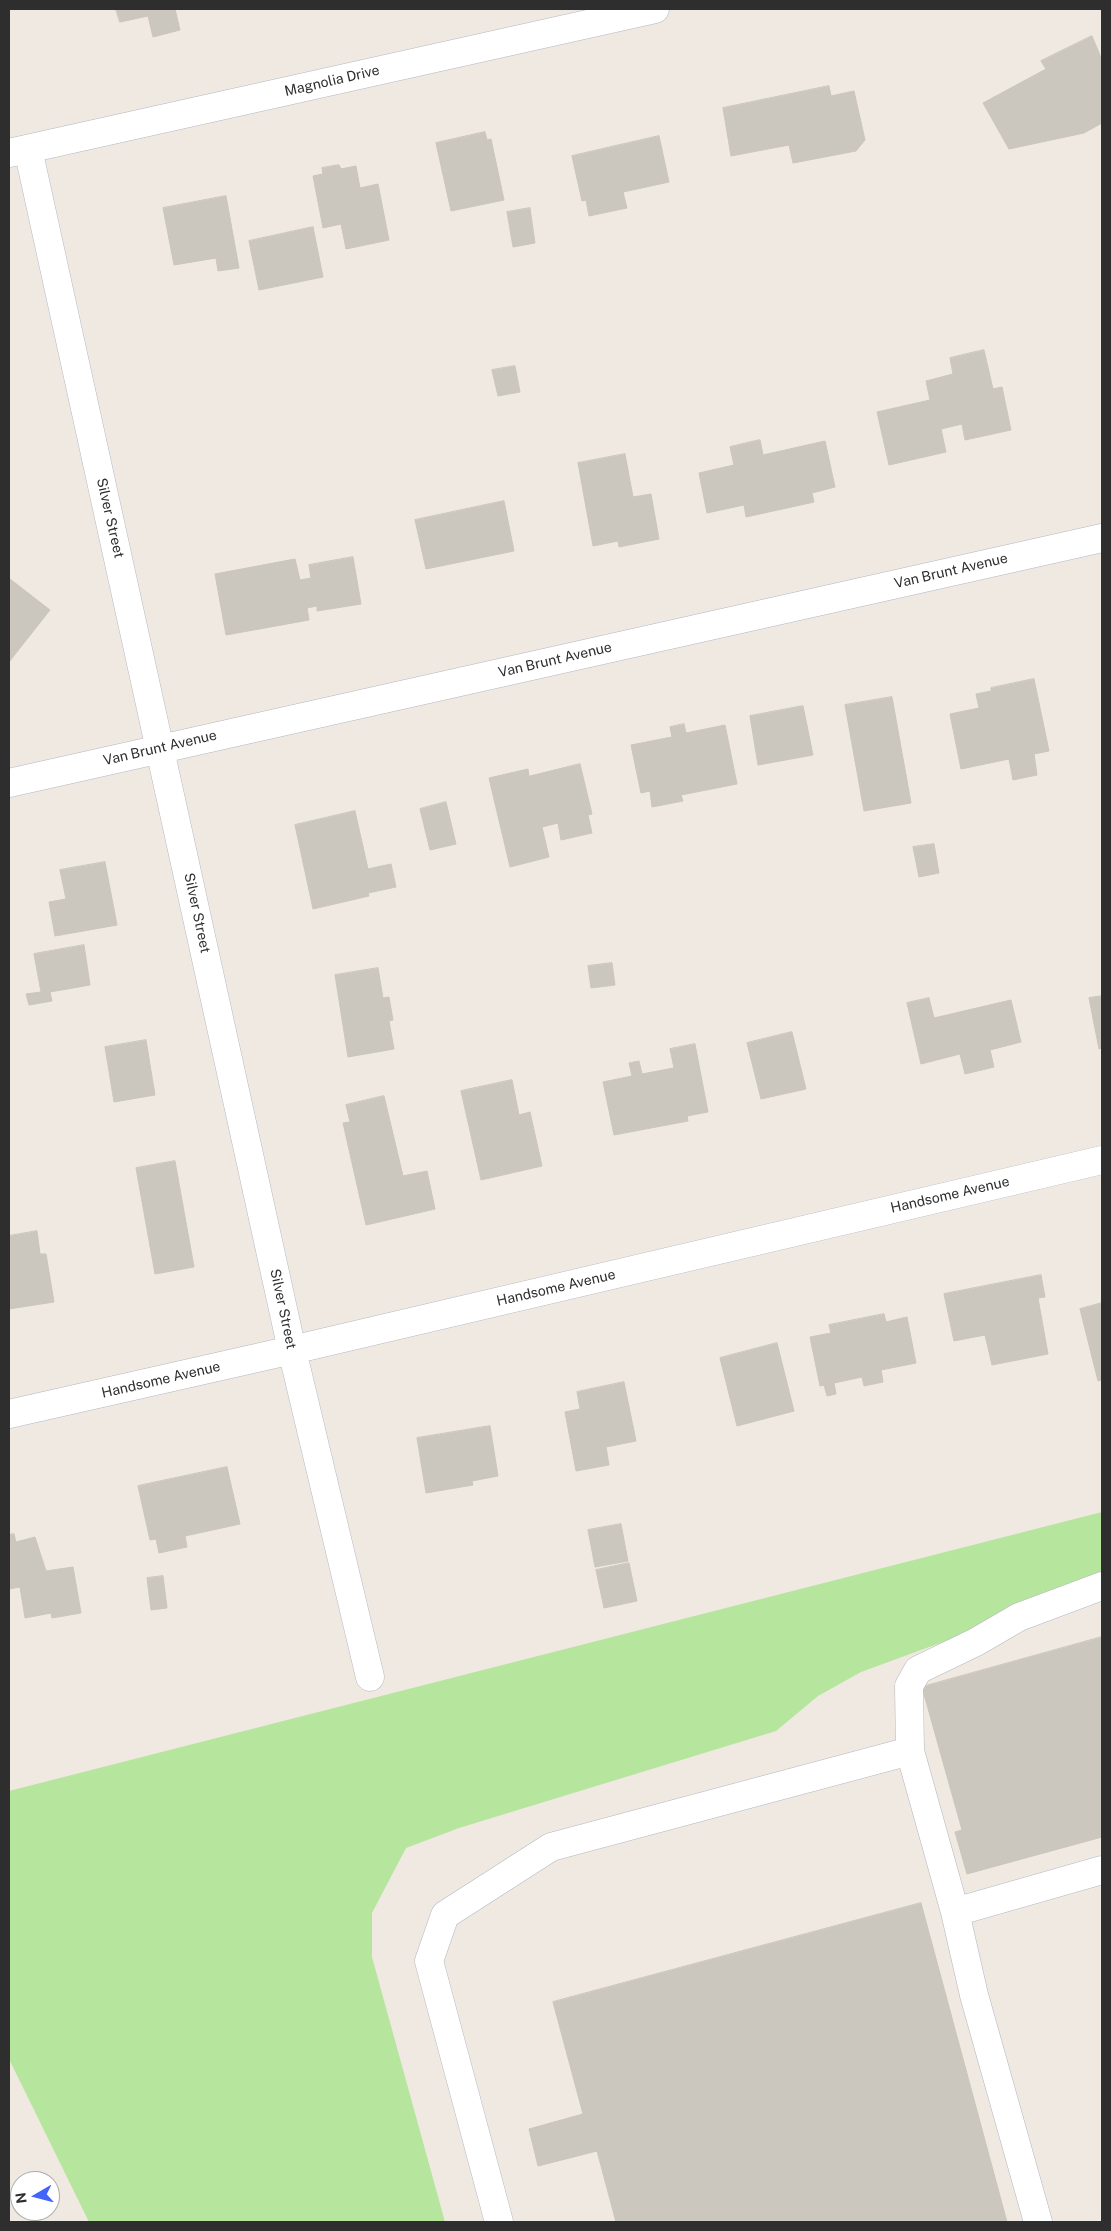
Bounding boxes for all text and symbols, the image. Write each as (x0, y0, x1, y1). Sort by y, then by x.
street label: Magnolia Drive (283, 62, 381, 100)
street label: Silver Street (93, 476, 127, 560)
street label: Van Brunt Avenue (893, 550, 1009, 592)
street label: Van Brunt Avenue (497, 639, 613, 681)
street label: Van Brunt Avenue (102, 727, 218, 769)
street label: Silver Street (180, 871, 214, 955)
street label: Handsome Avenue (889, 1173, 1011, 1217)
street label: Handsome Avenue (495, 1266, 617, 1310)
street label: Silver Street (266, 1267, 300, 1351)
street label: Handsome Avenue (100, 1358, 222, 1402)
north arrow (10, 2171, 60, 2221)
text: N (12, 2191, 30, 2204)

